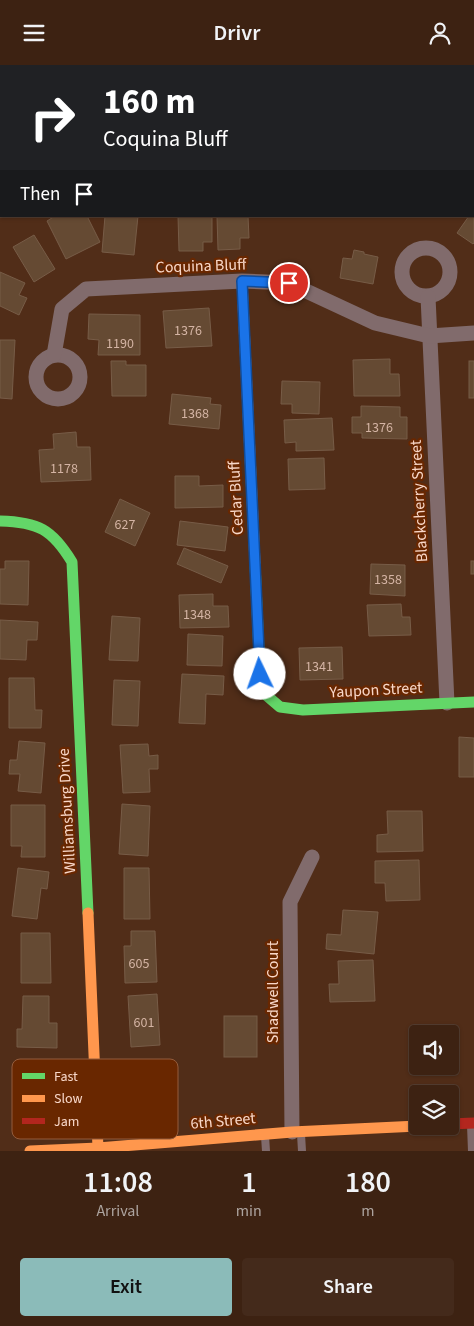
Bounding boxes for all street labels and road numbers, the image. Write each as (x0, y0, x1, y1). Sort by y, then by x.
street label: Coquina Bluff (155, 253, 248, 279)
street label: Blackcherry Street (405, 439, 433, 563)
street label: Cedar Bluff (223, 460, 249, 536)
street label: Yaupon Street (328, 677, 424, 703)
street label: Williamsburg Drive (53, 748, 81, 874)
street label: Shadwell Court (262, 940, 284, 1043)
street label: 6th Street (189, 1107, 257, 1135)

